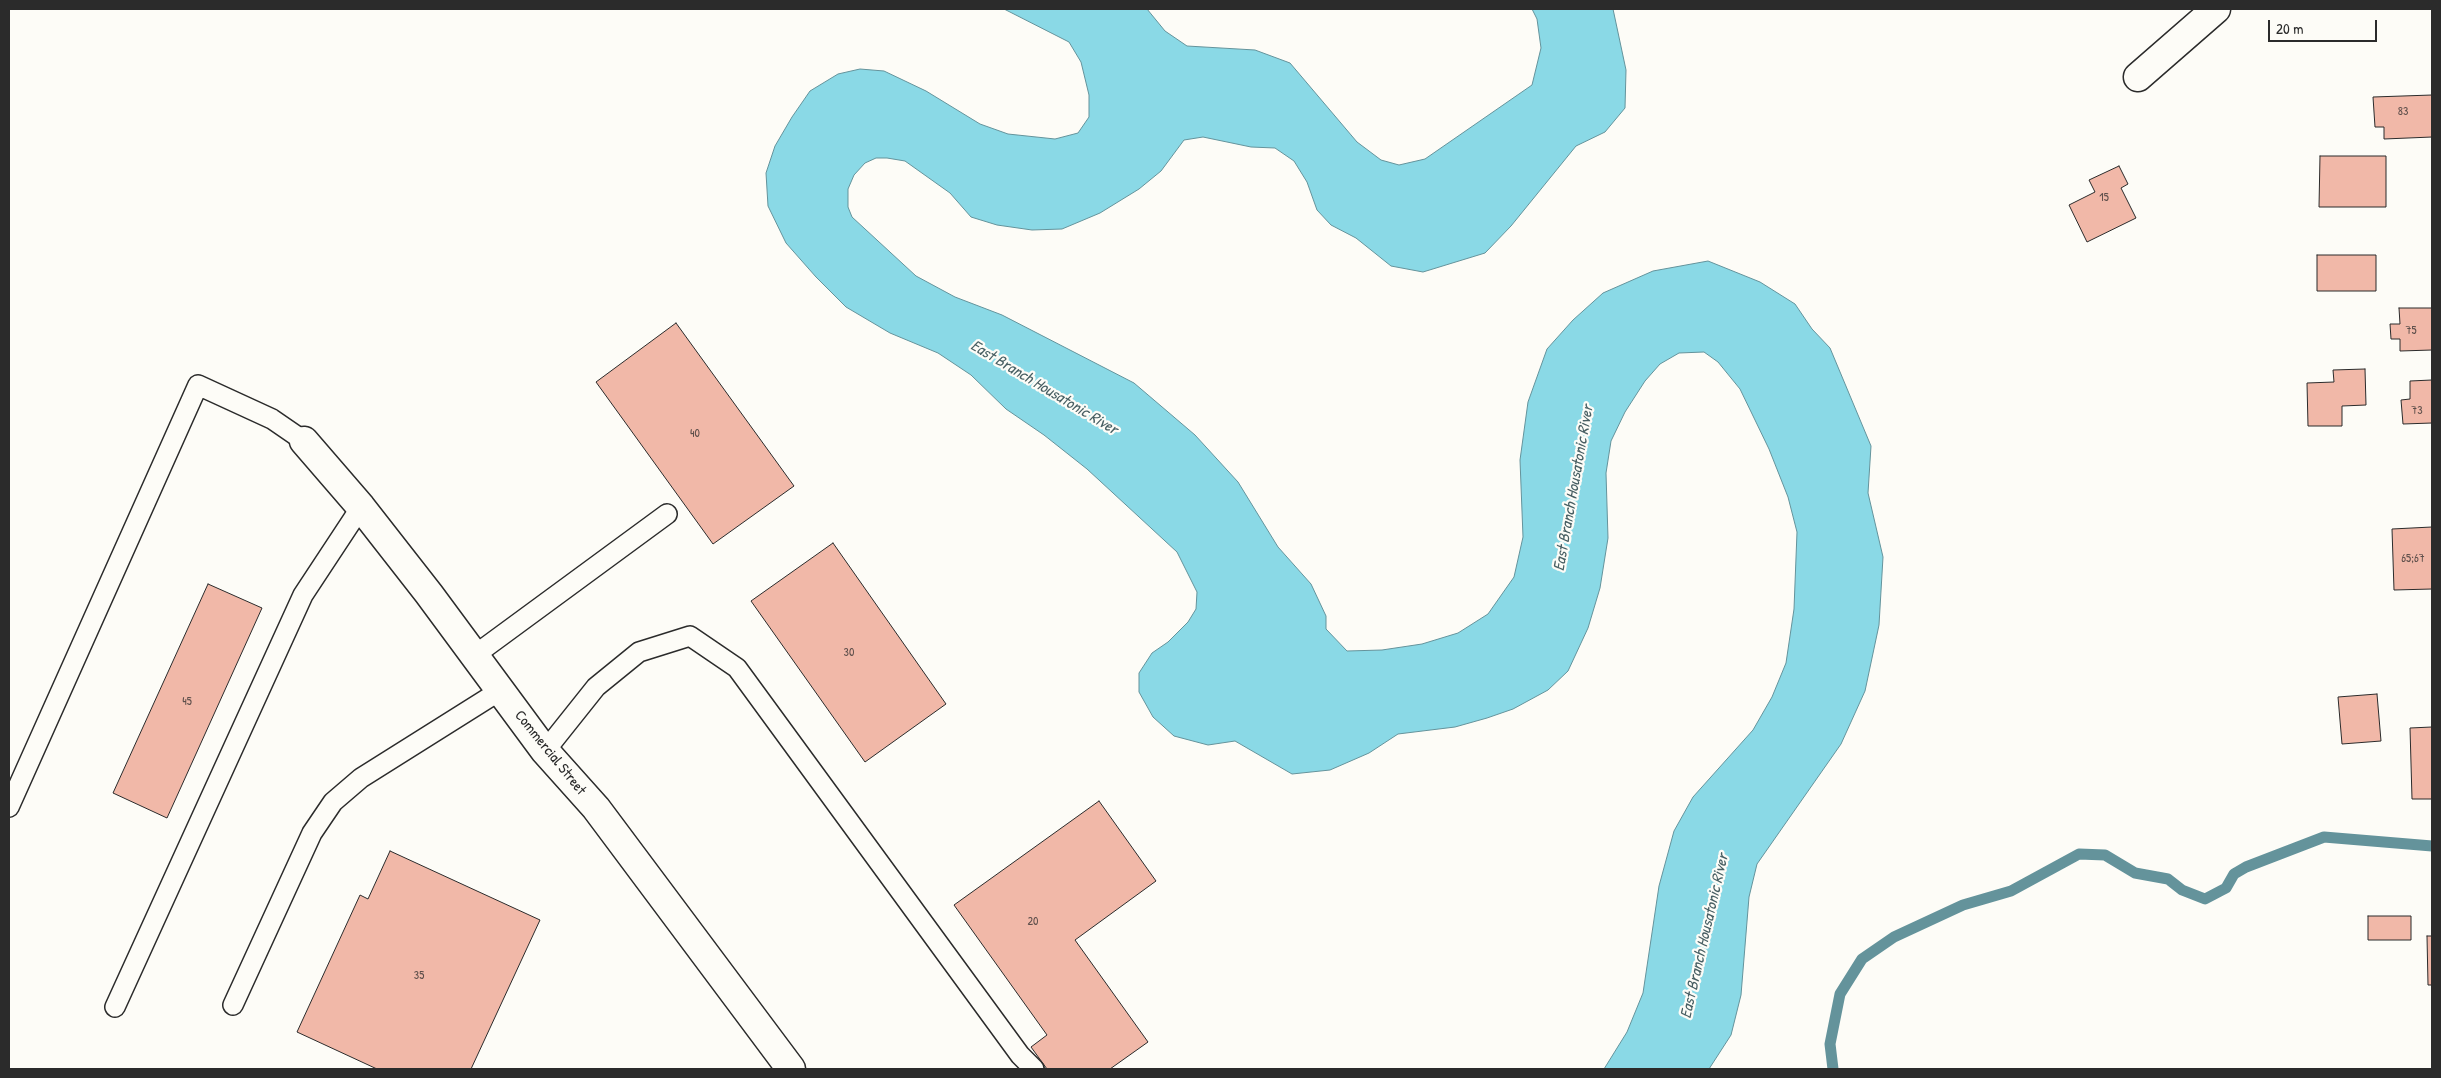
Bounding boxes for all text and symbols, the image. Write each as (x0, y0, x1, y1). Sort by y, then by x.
scale bar (2271, 10, 2380, 42)
text: 20 m (2276, 18, 2303, 39)
house number: 83 (2398, 105, 2408, 119)
house number: 15 (2099, 191, 2109, 205)
house number: 75 (2405, 324, 2417, 338)
water label: East Branch Housatonic River (967, 336, 1121, 440)
water label: East Branch Housatonic River (1550, 403, 1598, 573)
house number: 73 (2411, 404, 2423, 418)
house number: 40 (690, 427, 700, 441)
house number: 65;67 (2401, 552, 2425, 566)
house number: 30 (844, 646, 854, 660)
house number: 45 (182, 695, 192, 709)
street label: Commercial Street (510, 707, 590, 799)
water label: East Branch Housatonic River (1677, 852, 1733, 1020)
house number: 20 (1028, 915, 1038, 929)
house number: 35 (414, 969, 424, 983)

